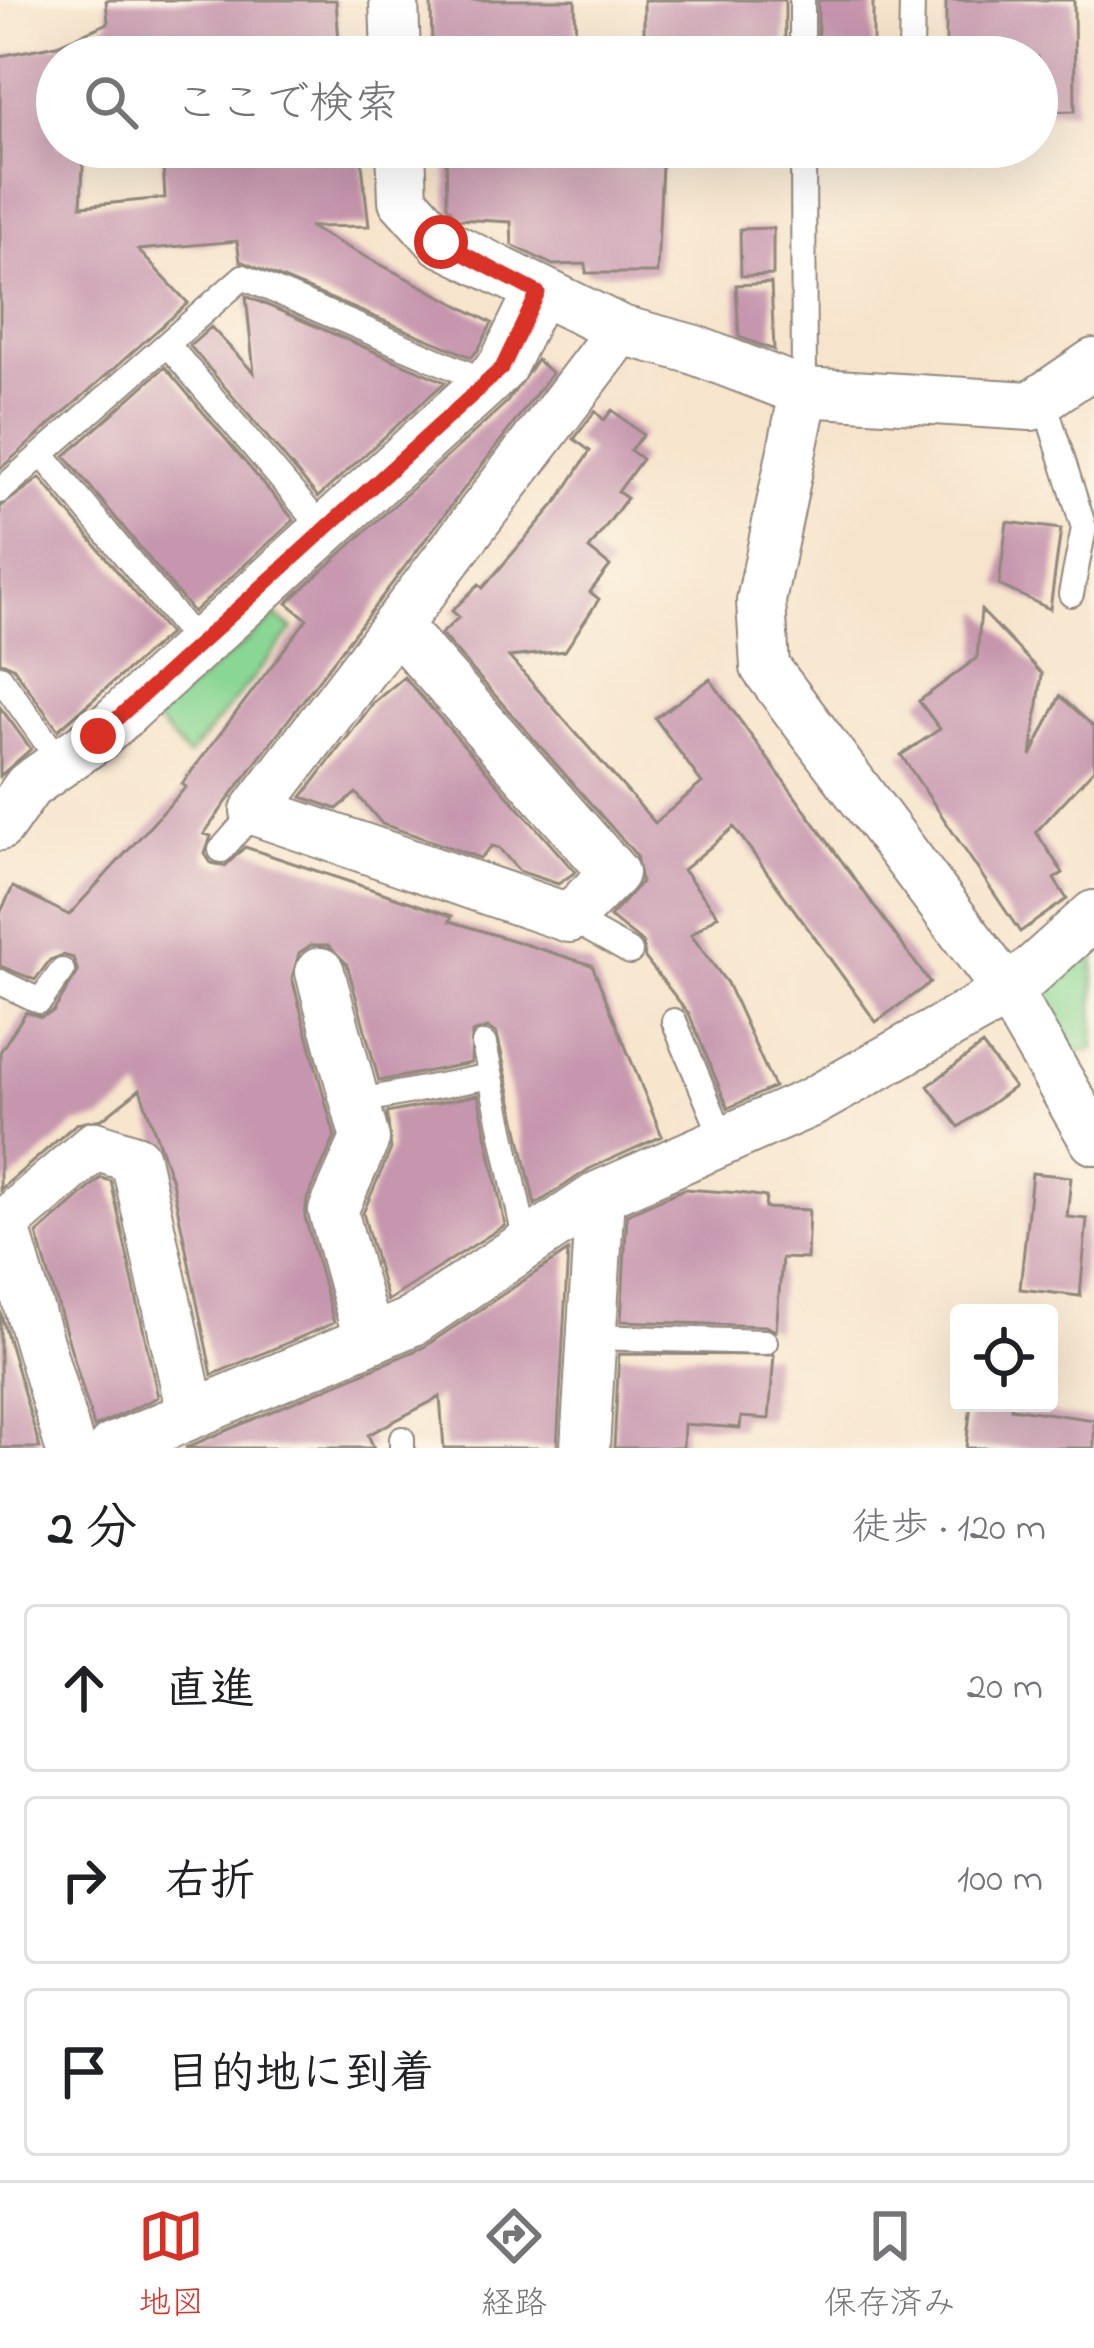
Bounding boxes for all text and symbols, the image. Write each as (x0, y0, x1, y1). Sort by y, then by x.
search box (36, 36, 1058, 168)
icon: search (78, 69, 144, 135)
text: ここで検索 (174, 73, 399, 139)
route start (414, 215, 468, 269)
route end (71, 709, 125, 763)
map controls (950, 1304, 1058, 1412)
button: locate (950, 1304, 1058, 1412)
text: 2 分 (48, 1493, 137, 1568)
text: 徒歩 · 120 m (852, 1501, 1046, 1558)
icon: ahead (51, 1655, 117, 1721)
text: 直進 (165, 1659, 255, 1725)
text: 20 m (967, 1660, 1043, 1717)
icon: right (51, 1847, 117, 1913)
text: 右折 (165, 1851, 255, 1917)
text: 100 m (957, 1852, 1043, 1909)
icon: arrive (51, 2039, 117, 2105)
text: 目的地に到着 (165, 2043, 435, 2109)
tab: 地図 (138, 2203, 204, 2329)
tab: 経路 (481, 2203, 547, 2329)
tab: 保存済み (824, 2203, 956, 2329)

